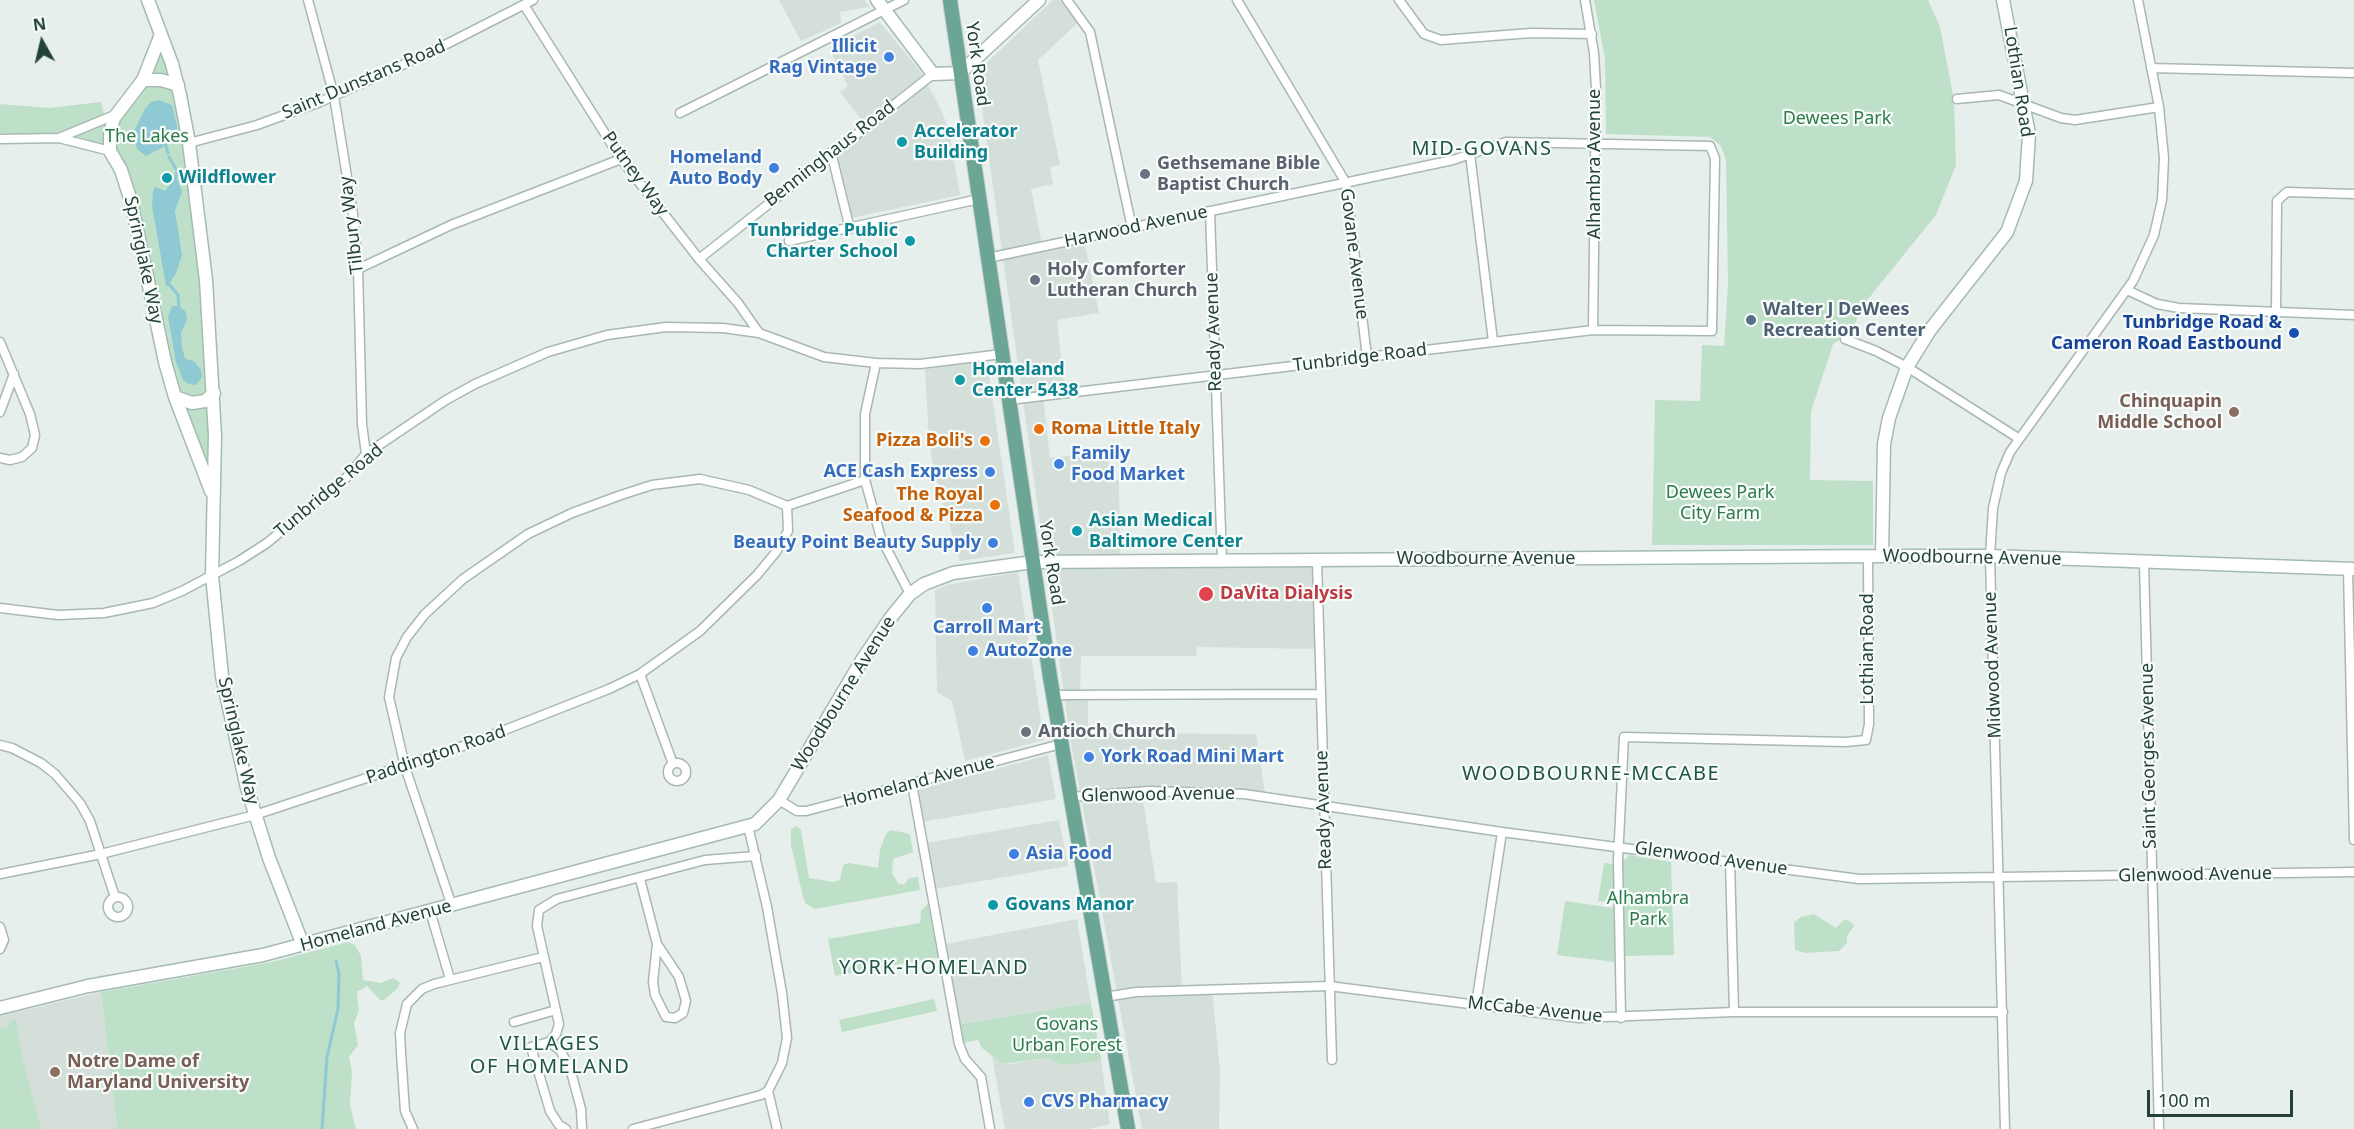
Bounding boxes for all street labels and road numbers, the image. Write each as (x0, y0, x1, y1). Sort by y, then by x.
street label: York Road (960, 20, 994, 108)
street label: Lothian Road (1999, 25, 2037, 139)
street label: Saint Dunstans Road (279, 36, 449, 124)
street label: Alhambra Avenue (1584, 89, 1606, 239)
street label: Benninghaus Road (760, 96, 900, 212)
street label: Putney Way (597, 128, 673, 220)
street label: Tilbury Way (335, 175, 369, 275)
street label: Govane Avenue (1335, 187, 1373, 321)
street label: Springlake Way (119, 194, 167, 326)
street label: Harwood Avenue (1062, 201, 1210, 253)
street label: Ready Avenue (1201, 272, 1227, 392)
street label: Tunbridge Road (1292, 339, 1428, 377)
street label: Tunbridge Road (270, 439, 388, 543)
street label: York Road (1034, 519, 1068, 607)
street label: Woodbourne Avenue (1882, 546, 2062, 570)
street label: Woodbourne Avenue (1397, 548, 1575, 570)
street label: Midwood Avenue (1980, 591, 2006, 739)
street label: Lothian Road (1857, 593, 1879, 705)
street label: Woodbourne Avenue (787, 612, 901, 776)
street label: Saint Georges Avenue (2137, 663, 2161, 849)
street label: Springlake Way (213, 675, 263, 807)
street label: Paddington Road (363, 721, 509, 789)
street label: Ready Avenue (1311, 750, 1337, 870)
street label: Homeland Avenue (841, 751, 997, 813)
street label: Glenwood Avenue (1081, 783, 1235, 807)
street label: Glenwood Avenue (1633, 838, 1789, 880)
street label: Glenwood Avenue (2118, 863, 2272, 887)
street label: Homeland Avenue (298, 895, 454, 957)
street label: McCabe Avenue (1466, 992, 1604, 1028)

